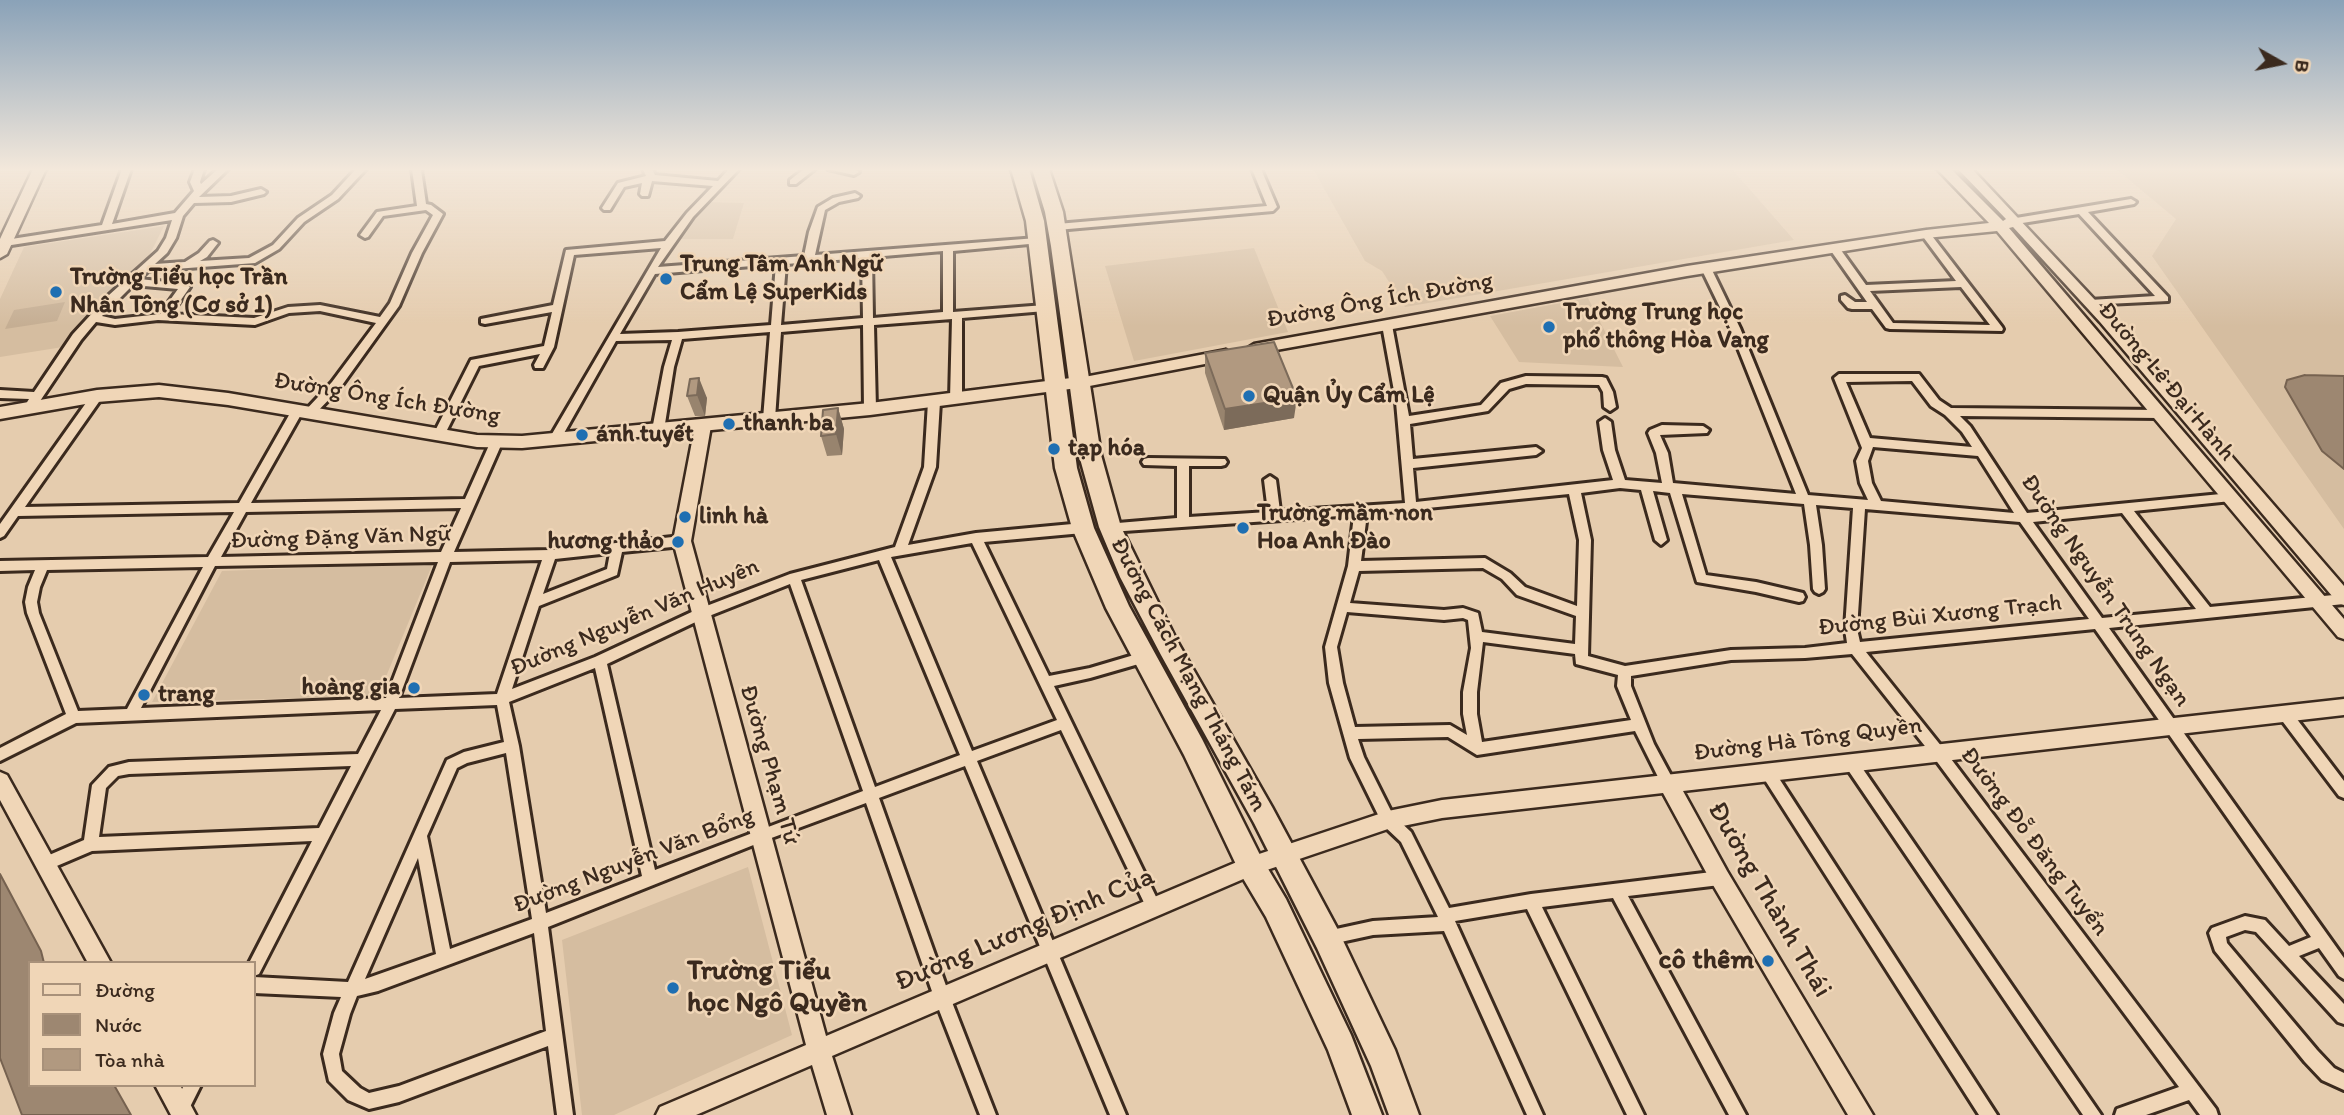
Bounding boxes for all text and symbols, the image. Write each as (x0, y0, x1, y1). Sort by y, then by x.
north arrow (2246, 28, 2316, 98)
text: B (2290, 58, 2315, 74)
place label: Trung Tâm Anh Ngữ Cẩm Lệ SuperKids (680, 251, 883, 307)
place label: Trường Tiểu học Trần Nhân Tông (Cơ sở 1) (70, 264, 287, 320)
street label: Đường Ông Ích Đường (1265, 267, 1495, 335)
marker: Trung Tâm Anh Ngữ Cẩm Lệ SuperKids (658, 271, 674, 287)
marker: Trường Tiểu học Trần Nhân Tông (Cơ sở 1) (48, 284, 64, 300)
street label: Đường Lê Đại Hành (2091, 297, 2241, 467)
place label: Trường Trung học phổ thông Hòa Vang (1563, 299, 1769, 355)
marker: Trường Trung học phổ thông Hòa Vang (1541, 319, 1557, 335)
street label: Đường Ông Ích Đường (272, 367, 502, 431)
place label: Quận Ủy Cẩm Lệ (1263, 382, 1435, 410)
marker: Quận Ủy Cẩm Lệ (1241, 388, 1257, 404)
place label: thanh ba (743, 410, 834, 438)
marker: thanh ba (721, 416, 737, 432)
place label: ánh tuyết (596, 421, 694, 449)
marker: ánh tuyết (574, 427, 590, 443)
place label: tạp hóa (1068, 435, 1145, 463)
marker: tạp hóa (1046, 441, 1062, 457)
street label: Đường Nguyễn Trung Ngạn (2014, 469, 2196, 713)
place label: Trường mầm non Hoa Anh Đào (1257, 500, 1433, 556)
place label: linh hà (699, 503, 768, 531)
marker: linh hà (677, 509, 693, 525)
street label: Đường Đặng Văn Ngữ (230, 520, 452, 556)
marker: Trường mầm non Hoa Anh Đào (1235, 520, 1251, 536)
place label: hương thảo (547, 528, 664, 556)
street label: Đường Cách Mạng Tháng Tám (1103, 533, 1273, 817)
marker: hương thảo (670, 534, 686, 550)
street label: Đường Nguyễn Văn Huyên (506, 553, 764, 683)
street label: Đường Bùi Xương Trạch (1817, 589, 2063, 643)
place label: hoàng gia (302, 674, 400, 702)
marker: hoàng gia (406, 680, 422, 696)
place label: trang (158, 681, 214, 709)
street label: Đường Phạm Tứ (732, 682, 806, 848)
marker: trang (136, 687, 152, 703)
street label: Đường Hà Tông Quyền (1692, 712, 1924, 768)
street label: Đường Đỗ Đăng Tuyển (1954, 742, 2114, 942)
street label: Đường Thành Thái (1699, 796, 1839, 1004)
street label: Đường Nguyễn Văn Bổng (510, 802, 758, 920)
street label: Đường Lương Định Của (890, 860, 1160, 1000)
place label: cô thêm (1658, 944, 1754, 978)
marker: cô thêm (1760, 953, 1776, 969)
place label: Trường Tiểu học Ngô Quyền (687, 955, 867, 1021)
legend (28, 961, 256, 1087)
text: Đường (95, 977, 155, 1002)
marker: Trường Tiểu học Ngô Quyền (665, 980, 681, 996)
text: Nước (95, 1012, 142, 1037)
text: Tòa nhà (95, 1047, 165, 1072)

